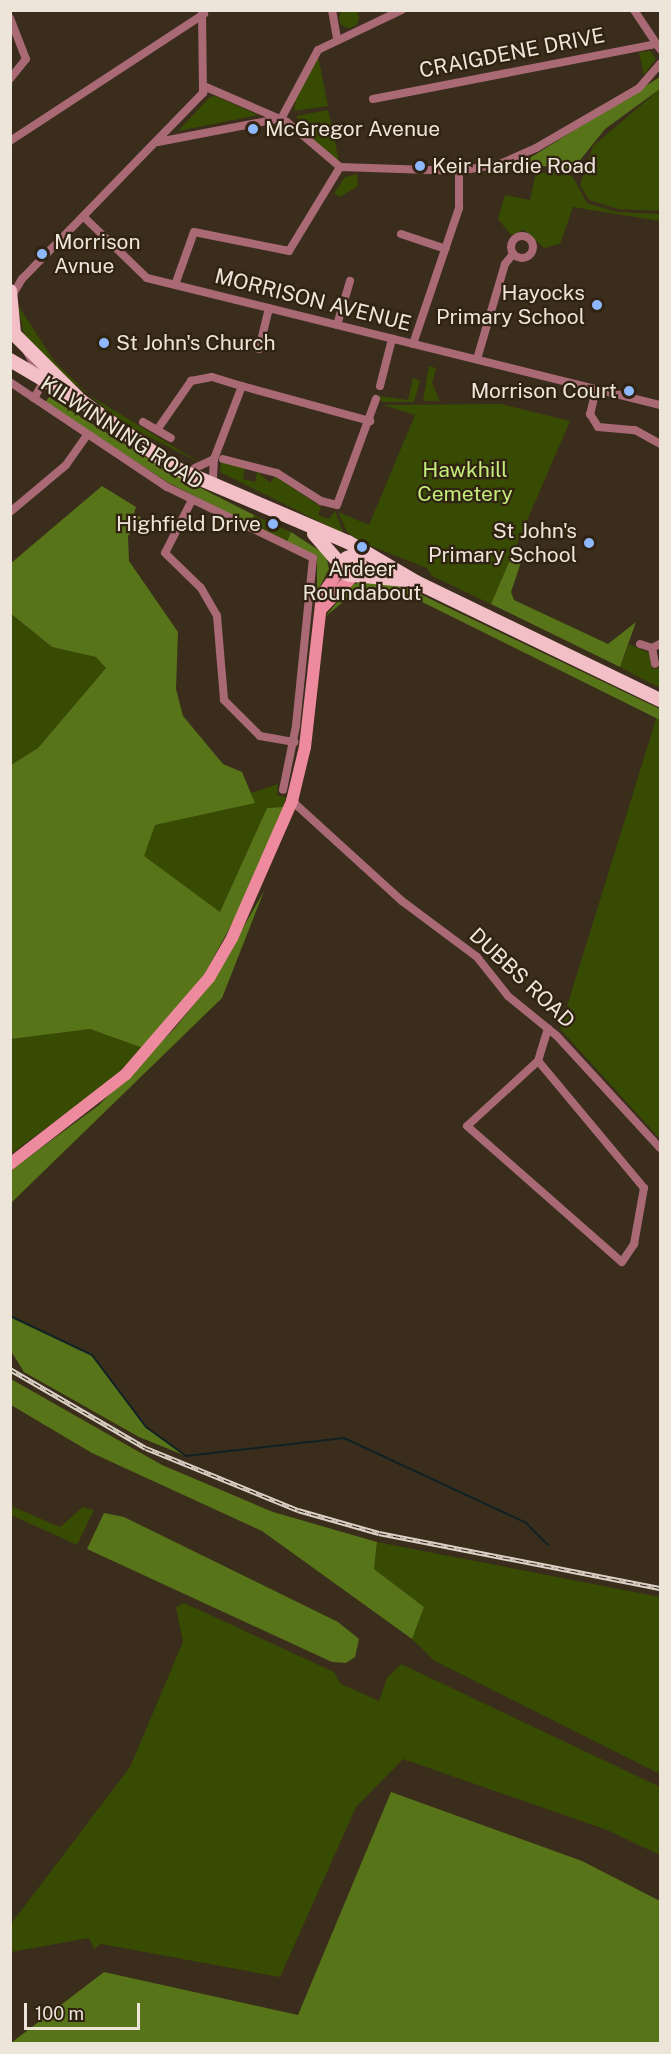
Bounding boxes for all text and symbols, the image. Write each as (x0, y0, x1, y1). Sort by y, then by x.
street label: CRAIGDENE DRIVE (417, 23, 607, 83)
place label: McGregor Avenue (265, 116, 440, 142)
marker: McGregor Avenue (246, 122, 260, 136)
place label: Keir Hardie Road (432, 153, 597, 179)
marker: Keir Hardie Road (413, 159, 427, 173)
place label: Morrison Avnue (54, 229, 141, 279)
marker: Morrison Avnue (35, 247, 49, 261)
street label: MORRISON AVENUE (212, 263, 414, 337)
place label: Hayocks Primary School (436, 280, 585, 330)
marker: Hayocks Primary School (590, 298, 604, 312)
place label: St John's Church (116, 330, 276, 356)
marker: St John's Church (97, 336, 111, 350)
street label: KILWINNING ROAD (36, 371, 208, 495)
place label: Morrison Court (471, 378, 617, 404)
marker: Morrison Court (622, 384, 636, 398)
park label: Hawkhill Cemetery (417, 457, 513, 507)
place label: Highfield Drive (116, 511, 261, 537)
marker: Highfield Drive (266, 517, 280, 531)
place label: St John's Primary School (428, 518, 577, 568)
marker: St John's Primary School (582, 536, 596, 550)
marker: Ardeer Roundabout (355, 540, 369, 554)
place label: Ardeer Roundabout (302, 556, 422, 606)
street label: DUBBS ROAD (464, 923, 580, 1033)
scale bar (27, 1991, 142, 2029)
text: 100 m (35, 2003, 84, 2024)

